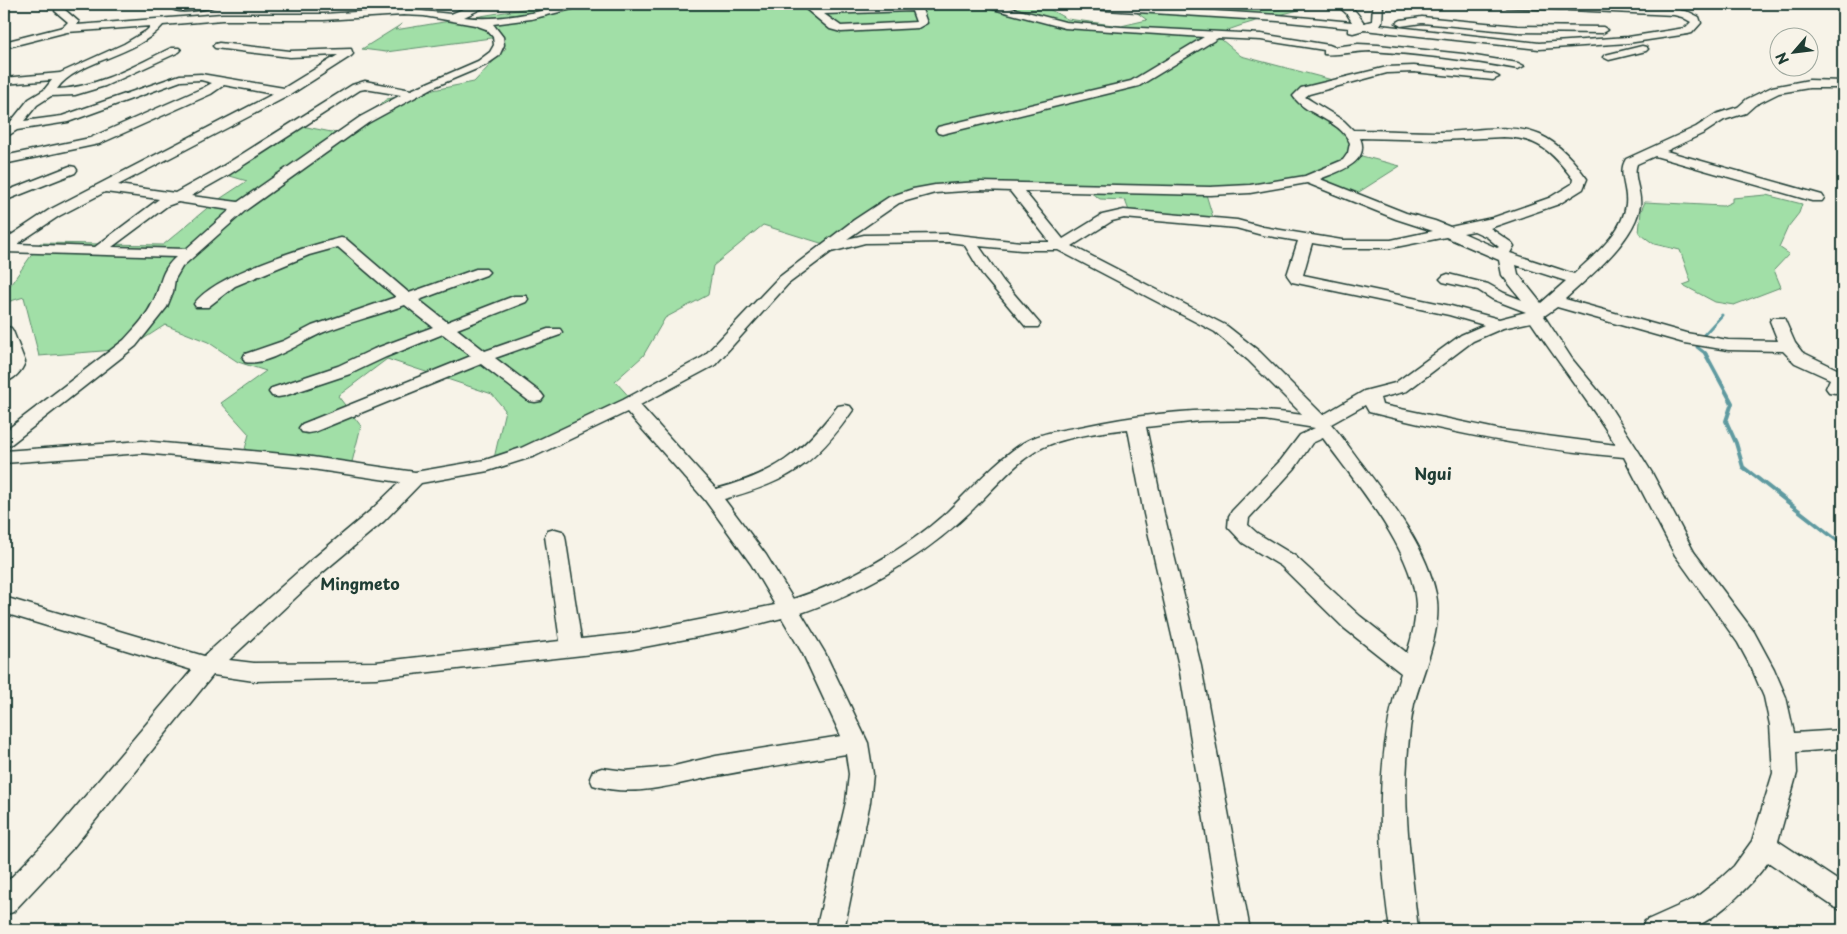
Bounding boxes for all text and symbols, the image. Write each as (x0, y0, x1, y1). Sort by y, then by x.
north arrow (1770, 28, 1820, 78)
text: N (1770, 49, 1794, 68)
district label: Ngui (1414, 461, 1452, 485)
district label: Mingmeto (320, 571, 400, 595)

